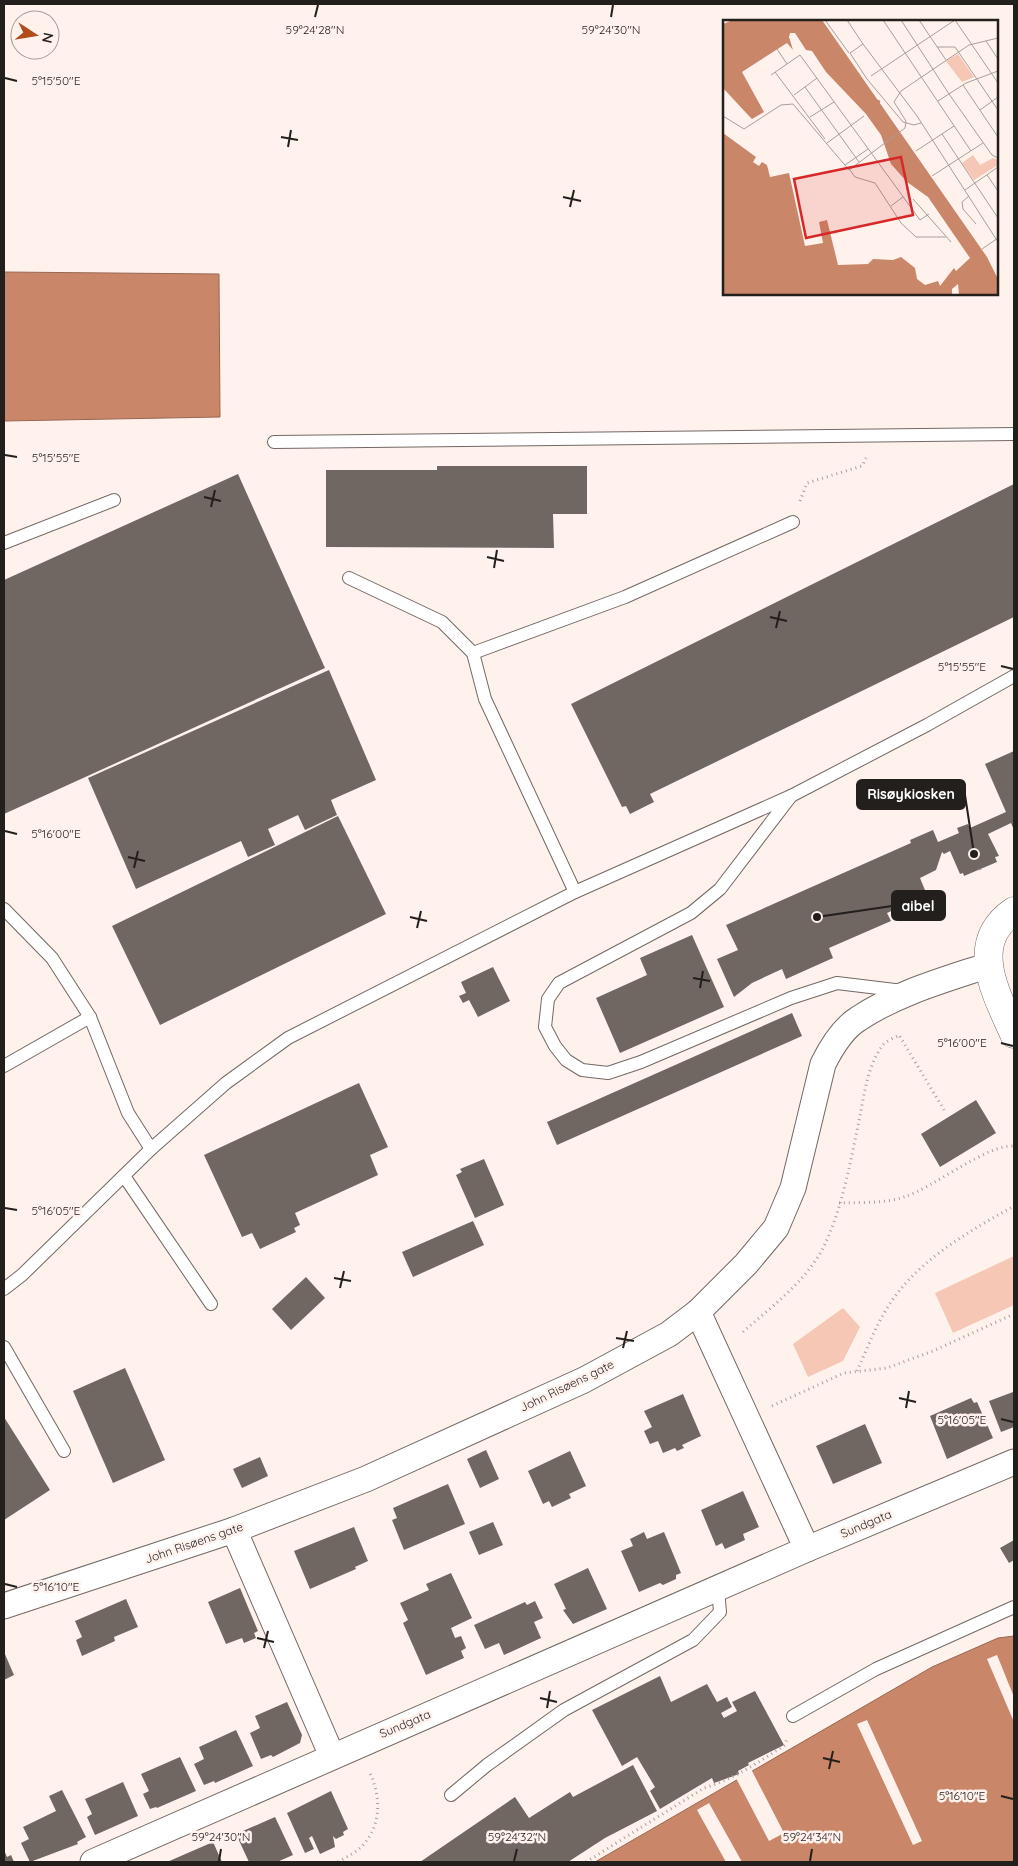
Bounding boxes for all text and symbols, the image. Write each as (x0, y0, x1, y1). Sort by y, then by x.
north arrow (10, 10, 60, 60)
inset map (723, 20, 998, 295)
text: 59°24'28"N (286, 22, 344, 37)
text: 59°24'30"N (581, 22, 641, 37)
text: N (38, 31, 58, 45)
text: 5°15'50"E (32, 73, 81, 88)
text: 5°15'55"E (32, 450, 80, 465)
text: 5°15'55"E (938, 659, 986, 674)
callout: Risøykiosken (857, 780, 965, 809)
text: Risøykiosken (867, 785, 955, 803)
text: 5°16'00"E (31, 826, 81, 841)
callout: aibel (892, 891, 945, 920)
text: aibel (902, 897, 934, 915)
text: 5°16'00"E (937, 1035, 987, 1050)
text: 5°16'05"E (32, 1203, 81, 1218)
street label: John Risøens gate (517, 1356, 616, 1415)
text: 5°16'05"E (938, 1412, 987, 1427)
street label: Sundgata (838, 1506, 894, 1541)
street label: John Risøens gate (143, 1519, 245, 1566)
text: 5°16'10"E (33, 1579, 80, 1594)
street label: Sundgata (377, 1706, 433, 1741)
text: 5°16'10"E (939, 1788, 986, 1803)
text: 59°24'30"N (191, 1829, 251, 1844)
text: 59°24'32"N (488, 1829, 546, 1844)
text: 59°24'34"N (783, 1829, 841, 1844)

